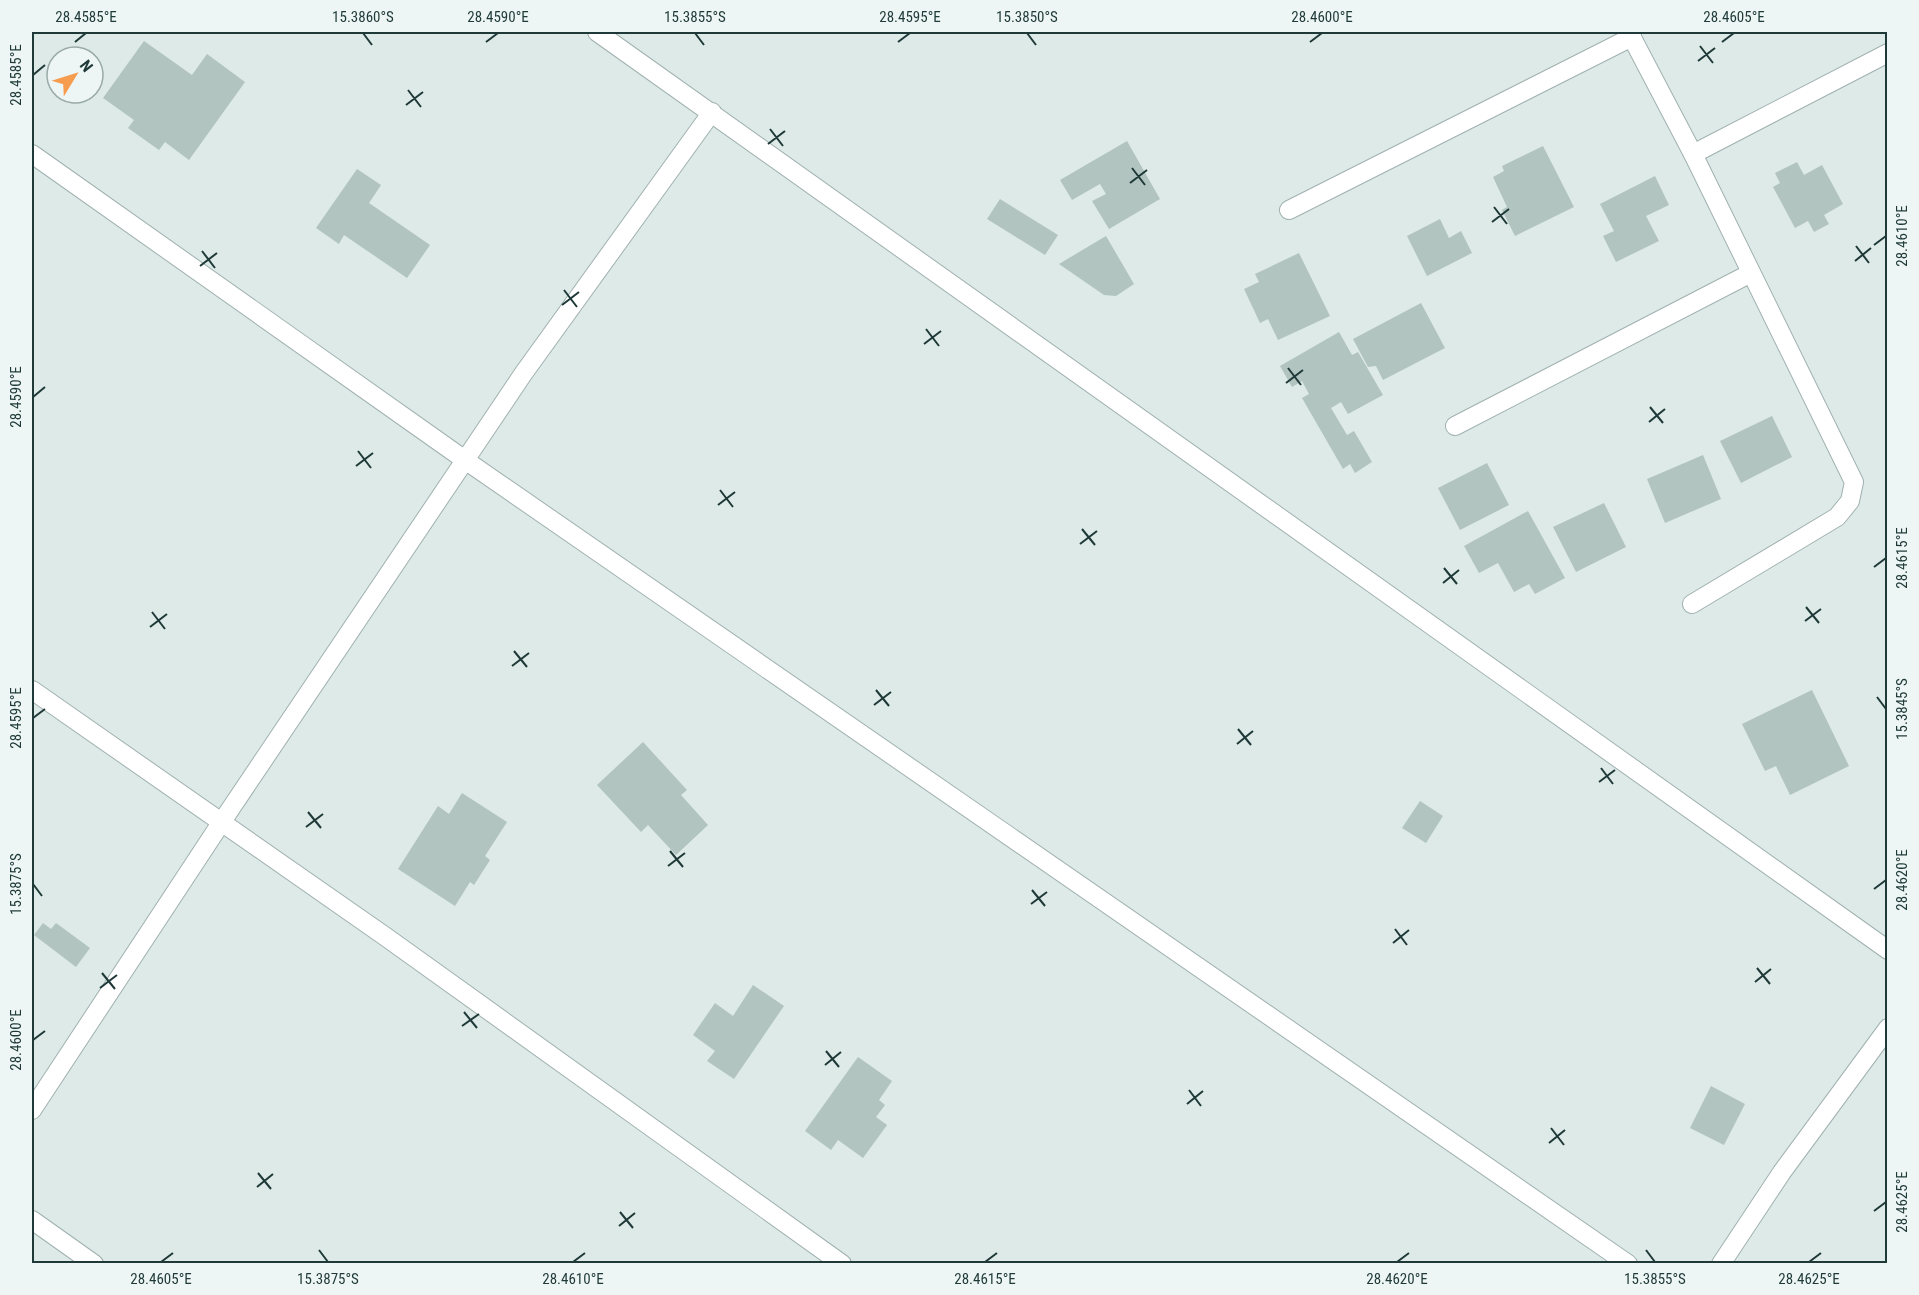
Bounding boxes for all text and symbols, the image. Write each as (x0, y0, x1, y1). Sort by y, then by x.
text: 28.4585°E (55, 8, 117, 26)
text: 15.3860°S (332, 8, 394, 26)
text: 28.4590°E (467, 8, 529, 26)
text: 15.3855°S (664, 8, 726, 26)
text: 28.4595°E (879, 8, 941, 26)
text: 15.3850°S (996, 8, 1058, 26)
text: 28.4600°E (1291, 8, 1353, 26)
text: 28.4605°E (1703, 8, 1765, 26)
text: 28.4585°E (7, 44, 25, 106)
north arrow (45, 45, 105, 105)
text: N (76, 56, 97, 76)
text: 28.4610°E (1893, 205, 1911, 267)
text: 28.4590°E (7, 366, 25, 428)
text: 28.4615°E (1893, 527, 1911, 589)
text: 15.3845°S (1893, 678, 1911, 740)
text: 28.4595°E (7, 687, 25, 749)
text: 28.4620°E (1893, 849, 1911, 911)
text: 15.3875°S (7, 853, 25, 915)
text: 28.4600°E (7, 1009, 25, 1071)
text: 28.4625°E (1893, 1171, 1911, 1233)
text: 28.4605°E (130, 1270, 192, 1288)
text: 15.3875°S (297, 1270, 359, 1288)
text: 28.4610°E (542, 1270, 604, 1288)
text: 28.4615°E (954, 1270, 1016, 1288)
text: 28.4620°E (1366, 1270, 1428, 1288)
text: 15.3855°S (1624, 1270, 1686, 1288)
text: 28.4625°E (1778, 1270, 1840, 1288)

